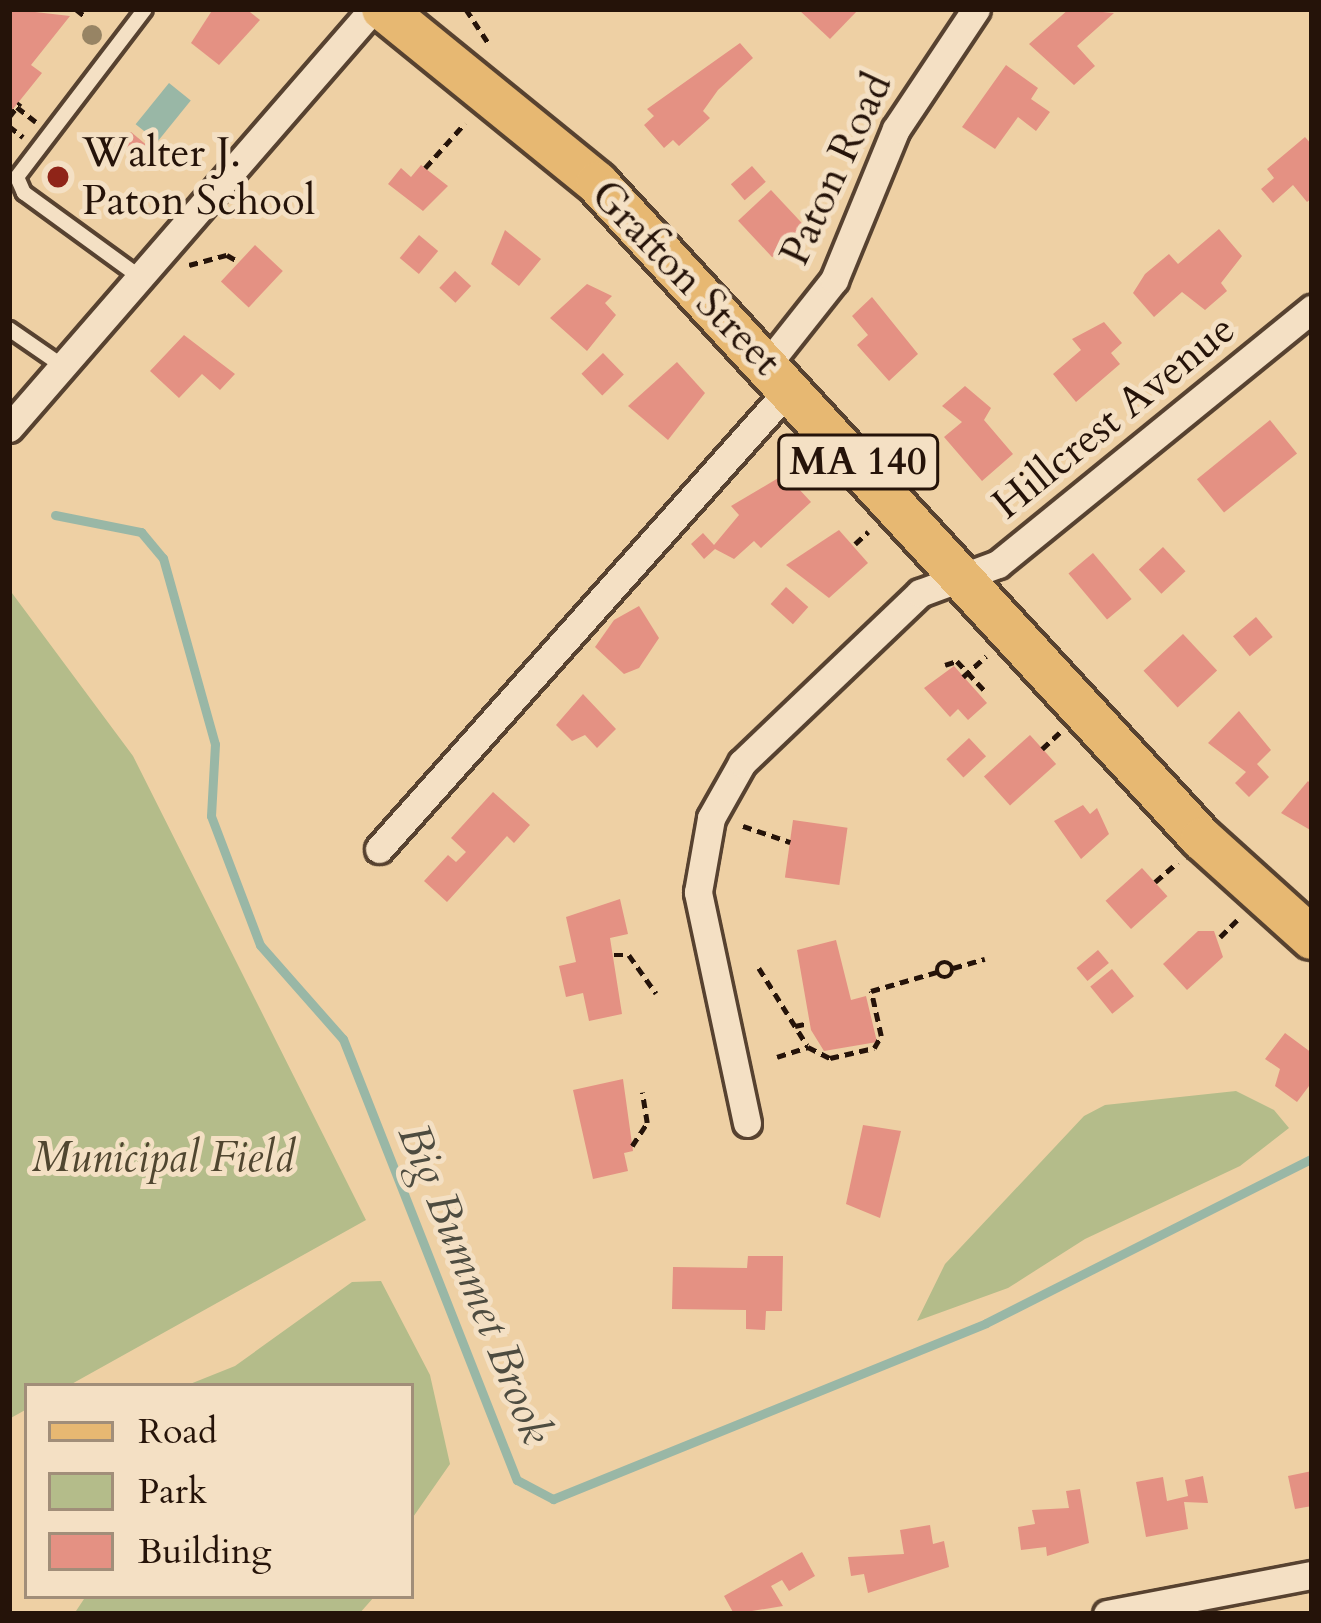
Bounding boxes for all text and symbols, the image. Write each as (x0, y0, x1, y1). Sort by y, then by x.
street label: Paton Road (770, 65, 902, 273)
place label: Walter J. Paton School (82, 128, 315, 226)
marker: Walter J. Paton School (45, 164, 71, 190)
street label: Grafton Street (580, 170, 792, 386)
street label: Hillcrest Avenue (983, 304, 1245, 530)
road number: MA 140 (777, 429, 939, 495)
water label: Big Bummet Brook (386, 1116, 564, 1452)
park label: Municipal Field (32, 1133, 294, 1183)
legend (24, 1383, 414, 1599)
text: Road (138, 1407, 217, 1456)
text: Park (138, 1467, 207, 1516)
text: Building (138, 1527, 271, 1576)

